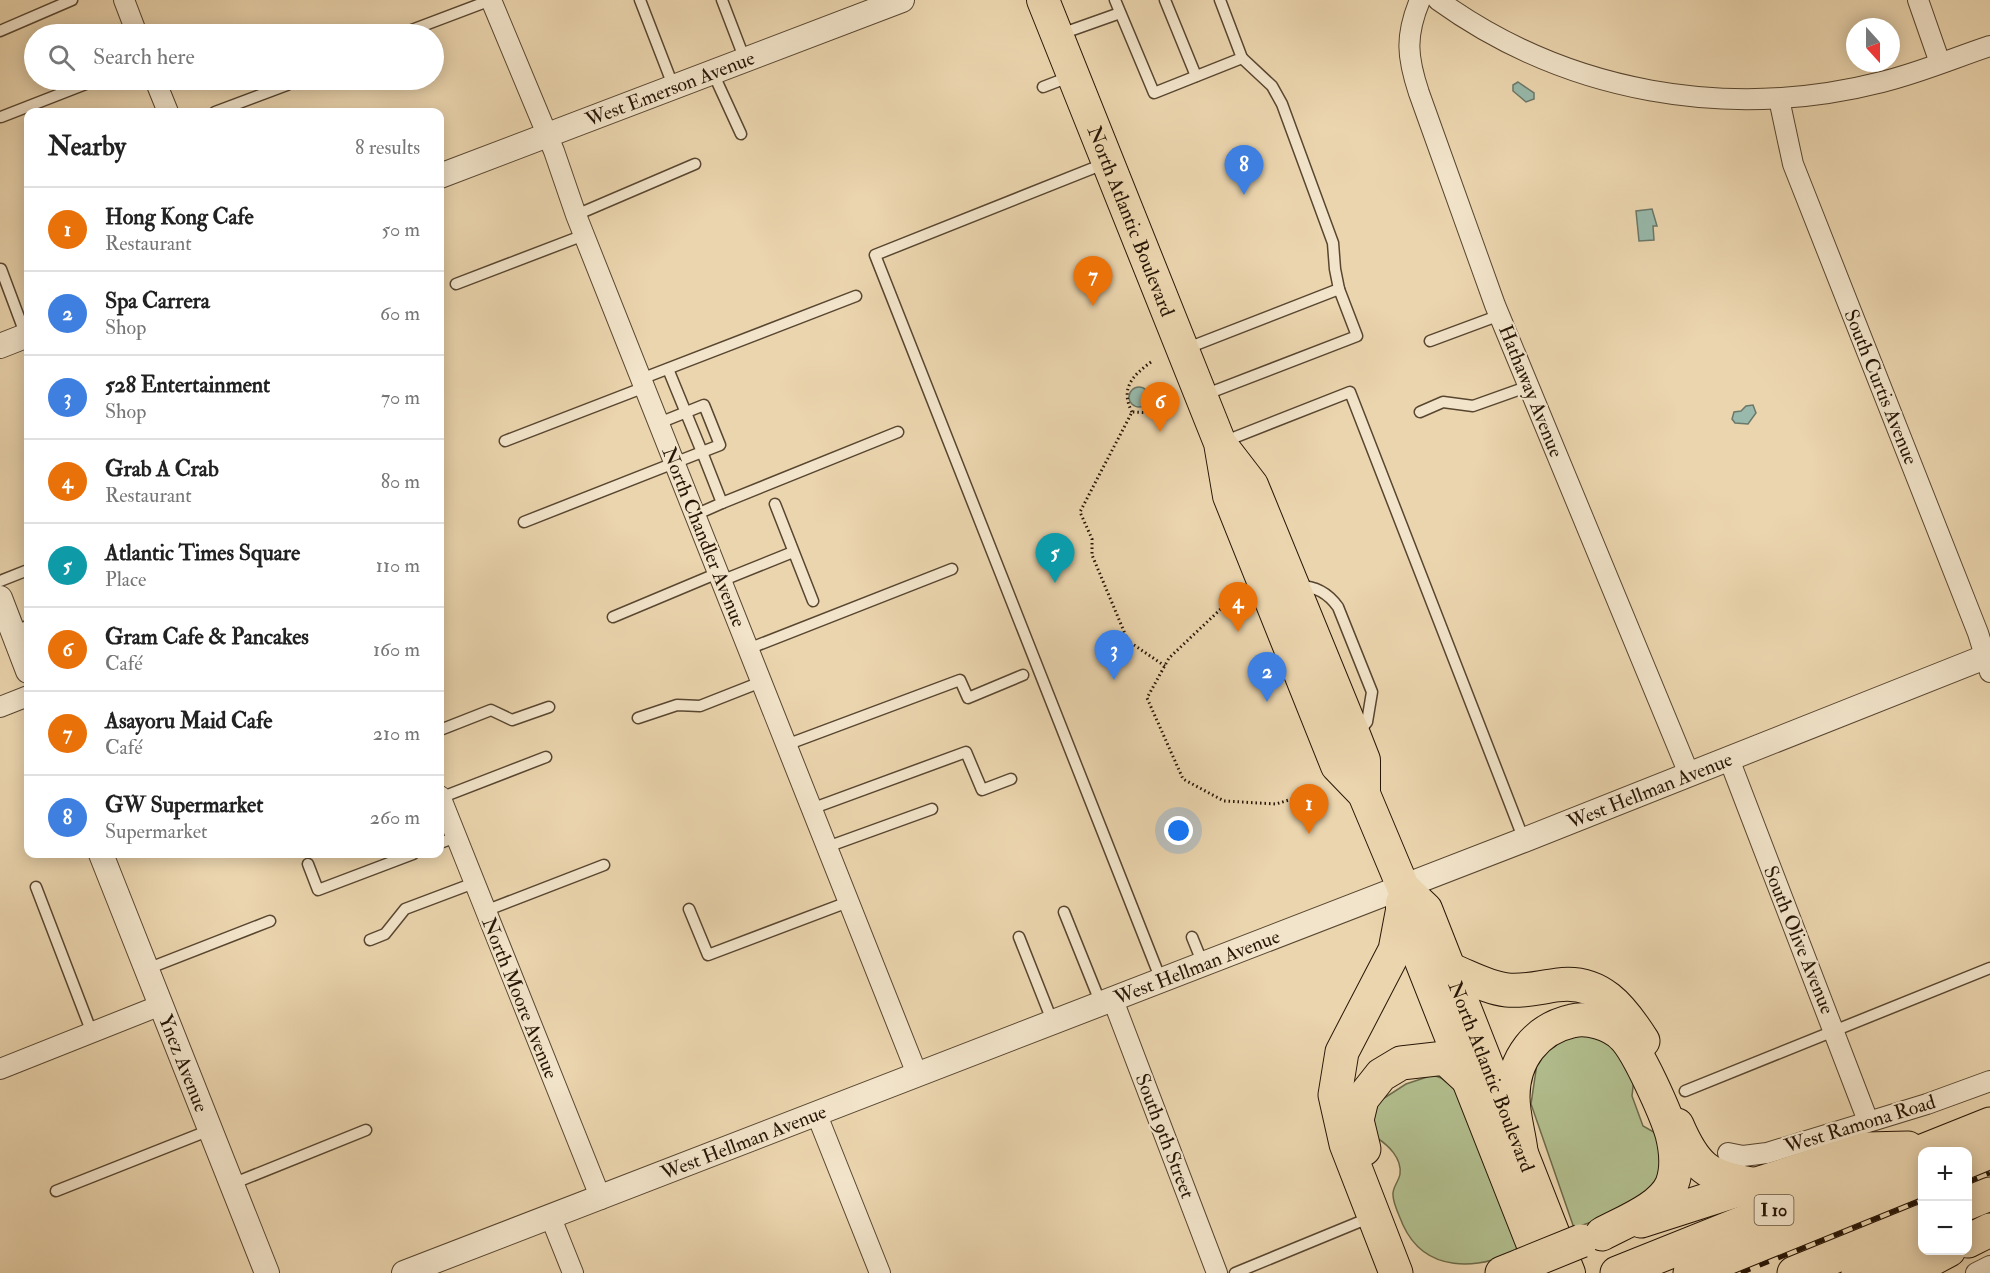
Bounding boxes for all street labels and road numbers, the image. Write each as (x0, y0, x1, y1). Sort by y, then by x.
street label: West Emerson Avenue (581, 45, 758, 132)
street label: North Atlantic Boulevard (1082, 122, 1181, 320)
street label: South Curtis Avenue (1838, 306, 1924, 468)
street label: Hathaway Avenue (1493, 321, 1569, 461)
street label: North Chandler Avenue (656, 443, 752, 631)
street label: West Hellman Avenue (1563, 746, 1736, 834)
street label: South Olive Avenue (1758, 862, 1840, 1018)
street label: North Moore Avenue (476, 914, 564, 1082)
street label: West Hellman Avenue (1110, 923, 1283, 1010)
street label: North Atlantic Boulevard (1443, 977, 1541, 1176)
street label: Ynez Avenue (153, 1011, 214, 1116)
street label: South 9th Street (1130, 1070, 1200, 1202)
street label: West Ramona Road (1780, 1089, 1939, 1159)
street label: West Hellman Avenue (656, 1098, 830, 1185)
road number: I 10 (1754, 1195, 1794, 1225)

